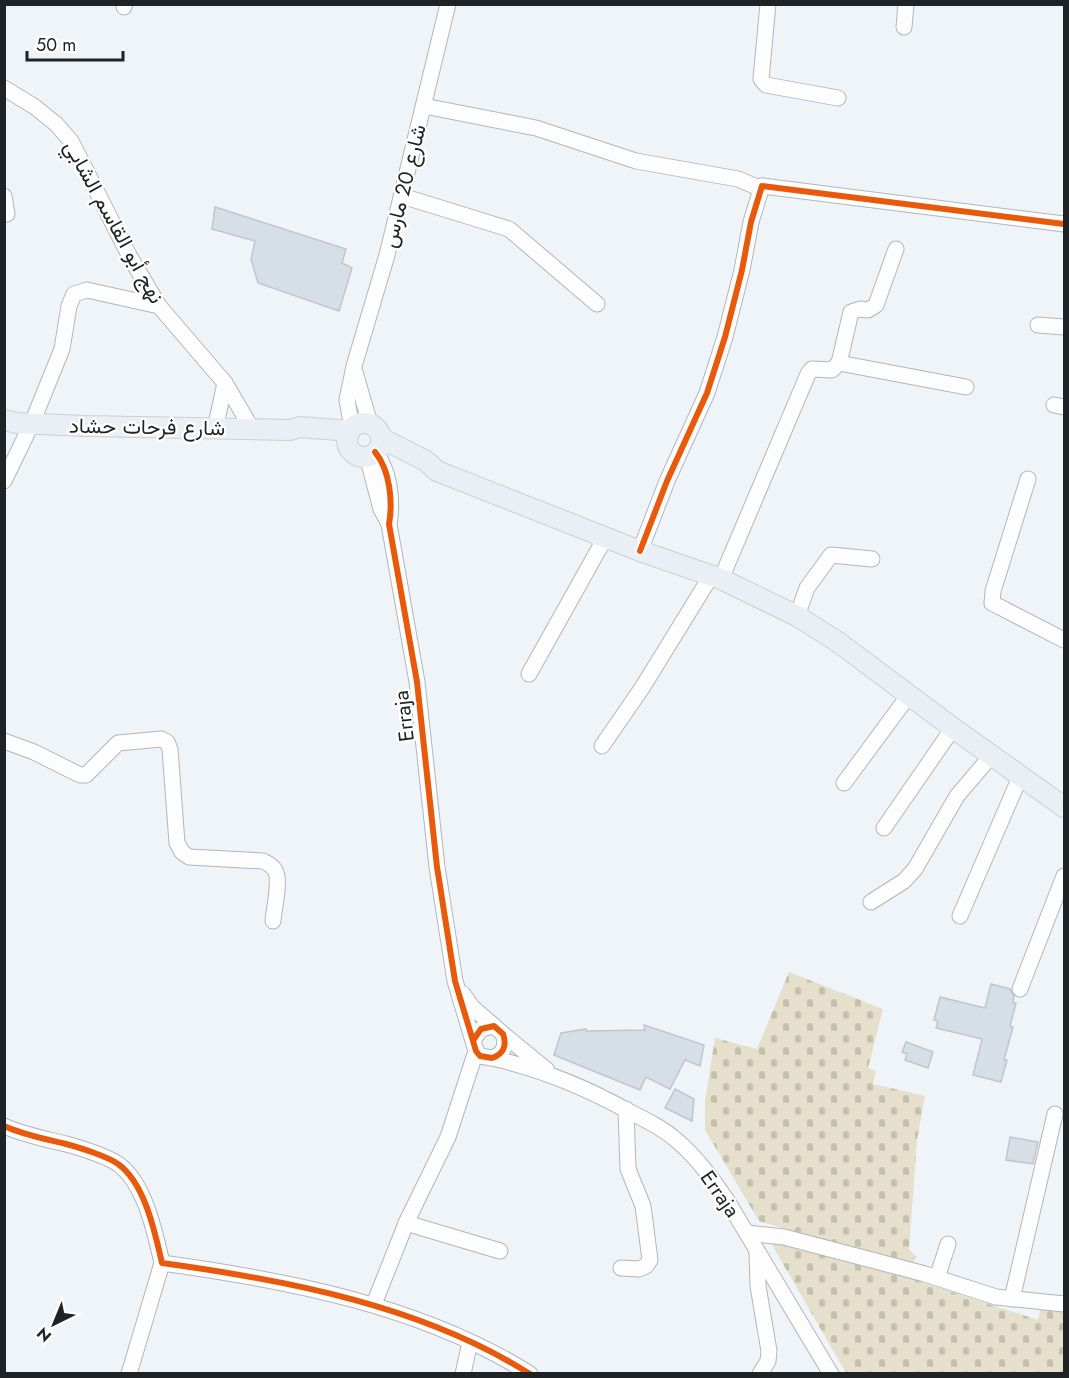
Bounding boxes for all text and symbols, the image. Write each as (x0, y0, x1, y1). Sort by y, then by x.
scale bar (27, 24, 123, 62)
text: 50 m (36, 32, 76, 58)
street label: شارع 20 مارس (374, 121, 434, 251)
street label: نهج أبو القاسم الشابي (55, 135, 171, 310)
street label: شارع فرحات حشاد (69, 411, 225, 443)
street label: Erraja (386, 689, 422, 743)
street label: Erraja (693, 1164, 747, 1224)
north arrow (24, 1294, 84, 1354)
text: N (32, 1322, 57, 1347)

